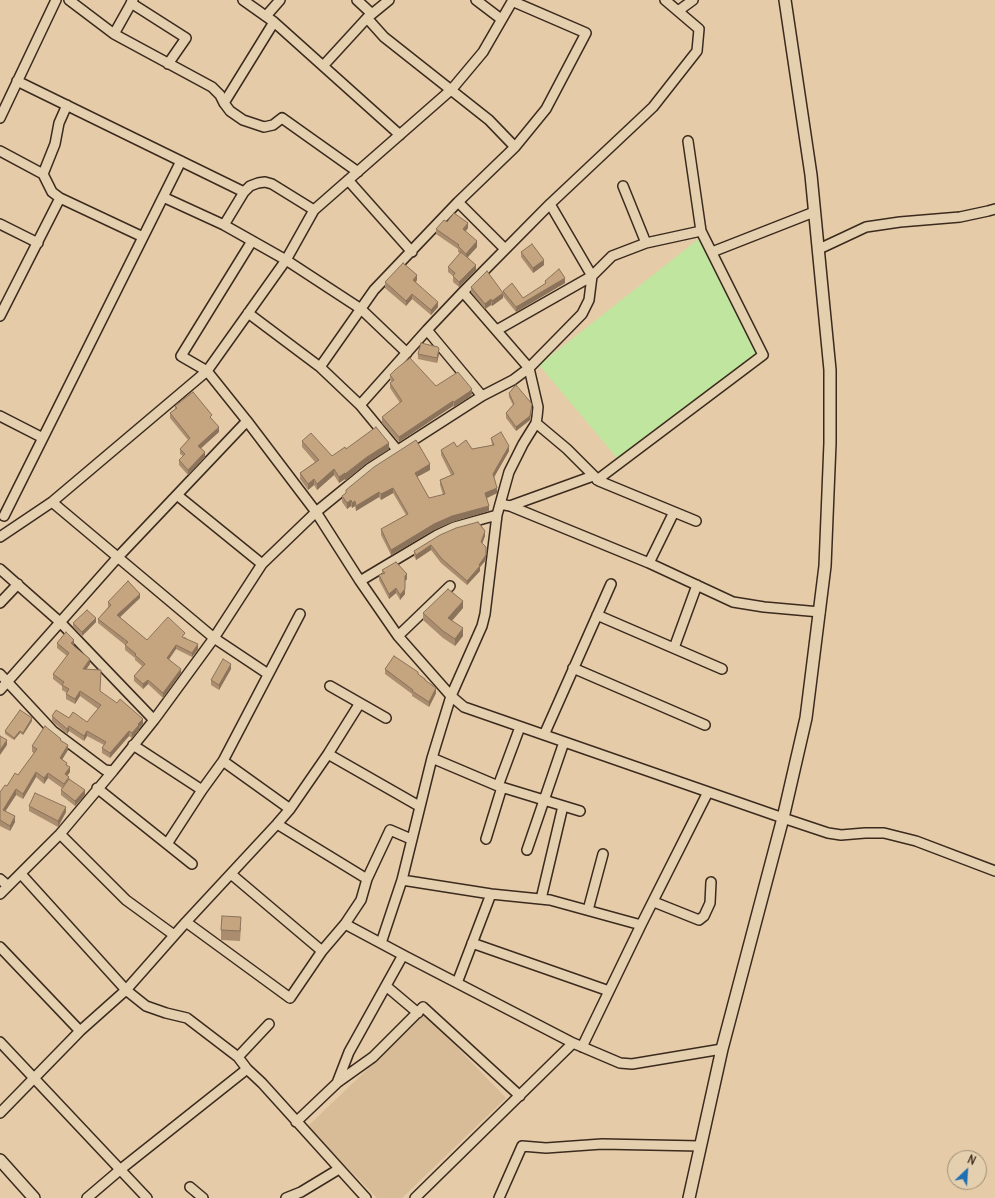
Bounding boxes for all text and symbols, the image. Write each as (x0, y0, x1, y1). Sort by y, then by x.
north arrow (947, 1150, 987, 1190)
text: N (965, 1152, 978, 1168)

